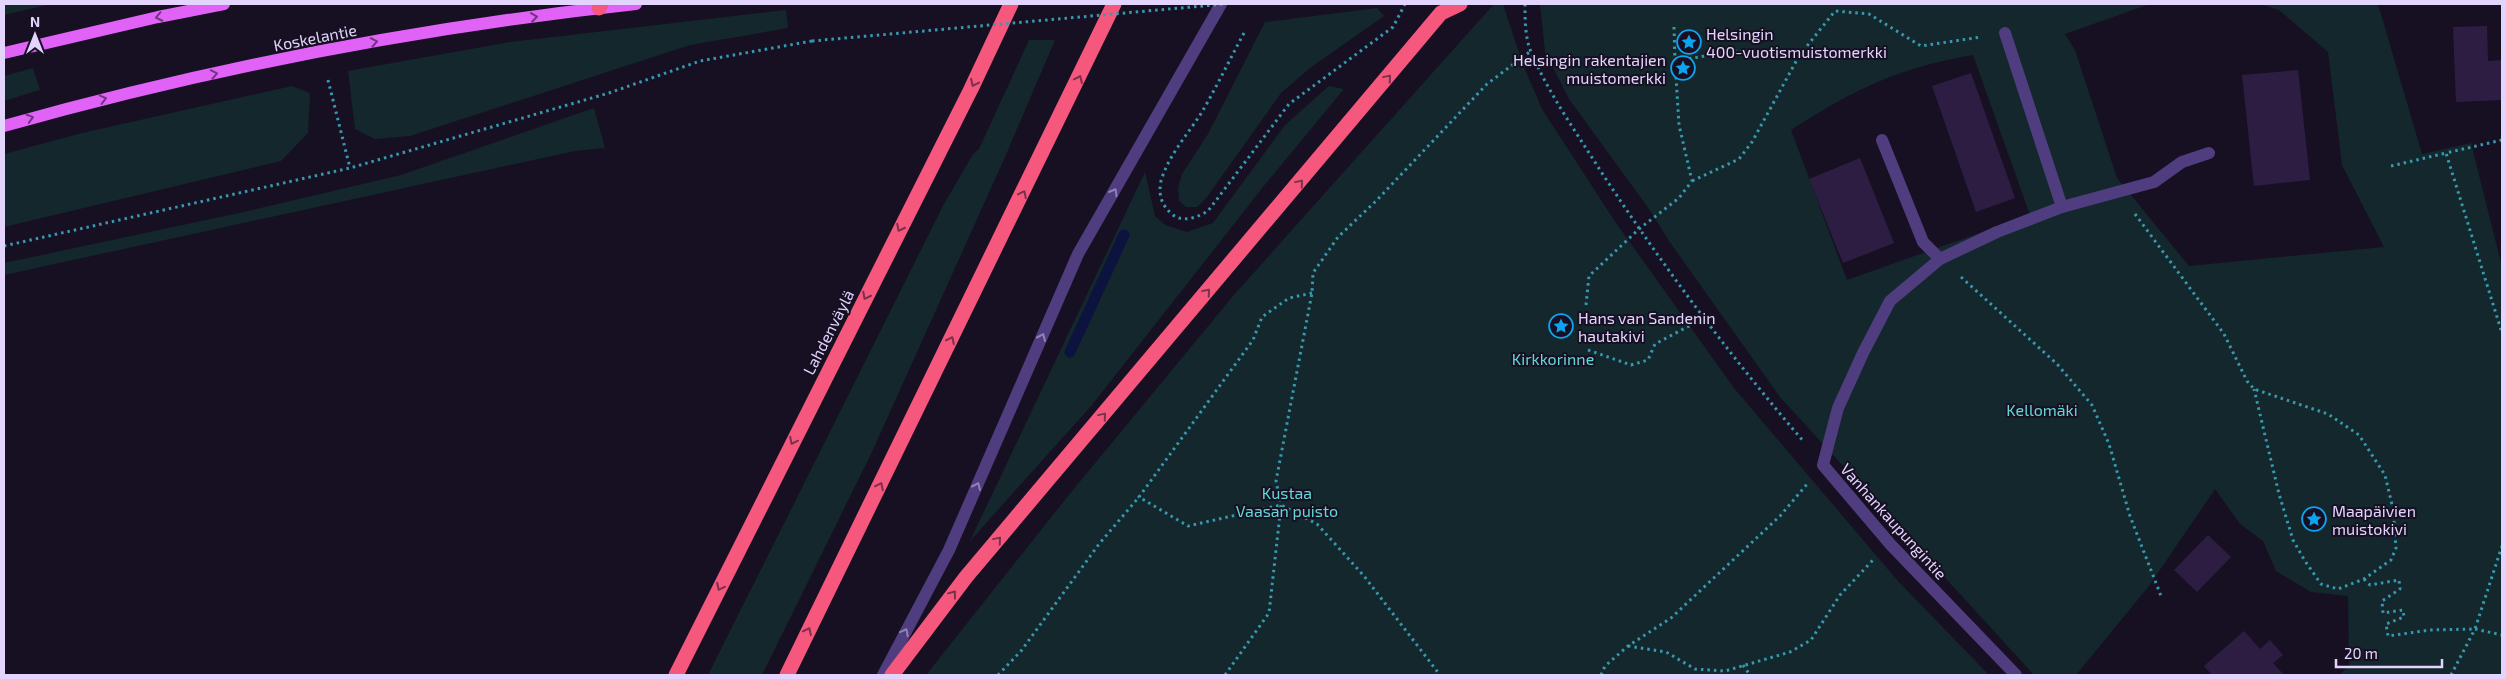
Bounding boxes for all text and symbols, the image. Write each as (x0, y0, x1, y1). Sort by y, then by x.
north arrow (10, 10, 60, 60)
one-way arrow (155, 11, 164, 21)
one-way arrow (530, 12, 538, 22)
text: N (30, 13, 40, 30)
street label: Koskelantie (272, 20, 358, 54)
place label: Helsingin 400-vuotismuistomerkki (1706, 24, 1887, 61)
place icon: Helsingin 400-vuotismuistomerkki (1676, 29, 1702, 55)
one-way arrow (369, 37, 378, 48)
place label: Helsingin rakentajien muistomerkki (1513, 50, 1666, 87)
place icon: Helsingin rakentajien muistomerkki (1670, 55, 1696, 81)
one-way arrow (210, 69, 219, 79)
one-way arrow (1383, 74, 1392, 83)
one-way arrow (1072, 75, 1083, 84)
one-way arrow (970, 78, 980, 87)
one-way arrow (98, 94, 107, 105)
one-way arrow (25, 114, 33, 124)
one-way arrow (1294, 179, 1303, 188)
one-way arrow (1107, 188, 1117, 197)
one-way arrow (1017, 190, 1027, 199)
one-way arrow (896, 222, 906, 231)
street label: Lahdenväylä (799, 286, 857, 378)
one-way arrow (1202, 289, 1210, 298)
one-way arrow (862, 291, 872, 300)
place label: Hans van Sandenin hautakivi (1578, 308, 1716, 345)
place icon: Hans van Sandenin hautakivi (1548, 313, 1574, 339)
one-way arrow (1035, 333, 1046, 342)
one-way arrow (945, 336, 955, 345)
park label: Kirkkorinne (1512, 349, 1594, 368)
park label: Kellomäki (2006, 400, 2078, 419)
one-way arrow (1097, 413, 1105, 422)
one-way arrow (789, 436, 799, 445)
street label: Vanhankaupungintie (1837, 459, 1951, 583)
one-way arrow (873, 482, 883, 491)
one-way arrow (970, 482, 981, 491)
park label: Kustaa Vaasan puisto (1236, 483, 1338, 520)
place label: Maapäivien muistokivi (2332, 501, 2416, 538)
place icon: Maapäivien muistokivi (2301, 506, 2327, 532)
one-way arrow (992, 537, 1000, 546)
one-way arrow (716, 581, 726, 590)
one-way arrow (948, 591, 956, 600)
one-way arrow (802, 628, 812, 637)
one-way arrow (899, 628, 909, 637)
scale bar (2336, 636, 2442, 668)
text: 20 m (2344, 644, 2378, 662)

